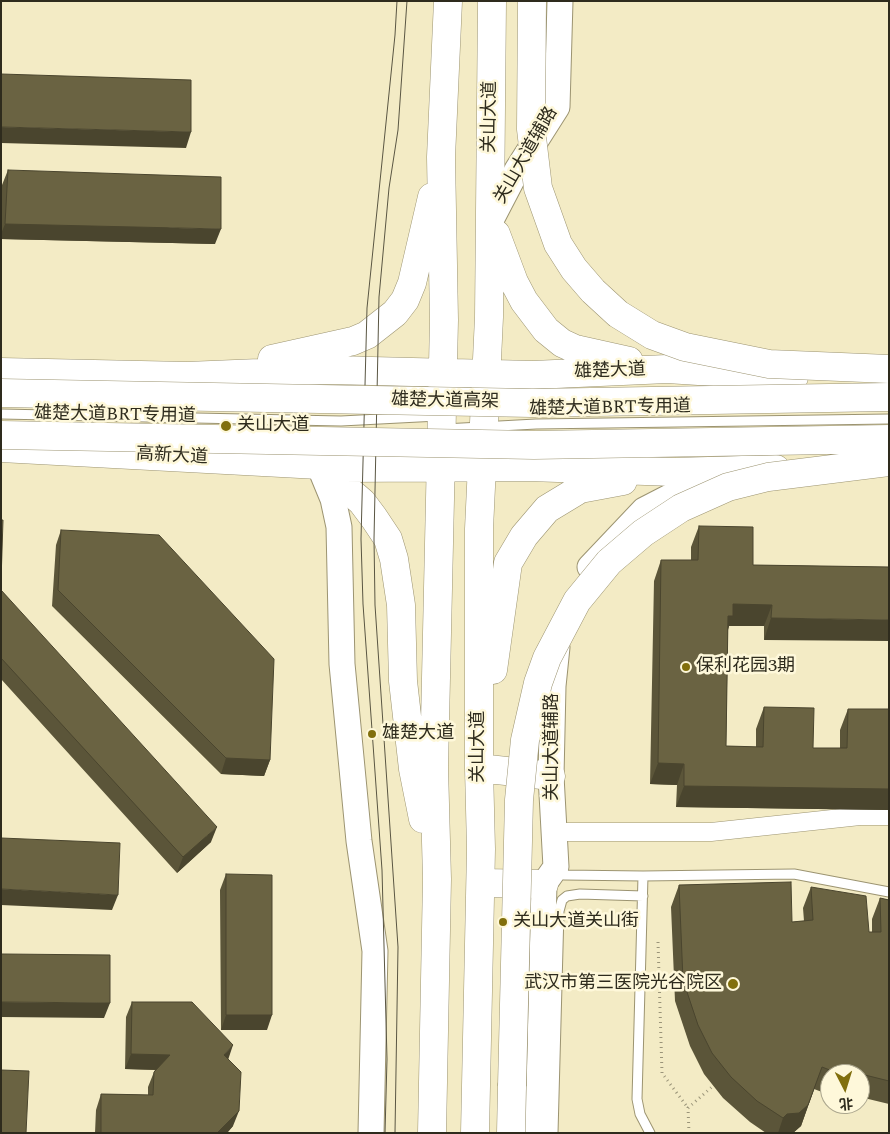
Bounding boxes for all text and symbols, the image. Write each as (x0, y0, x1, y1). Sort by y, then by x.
street label: 关山大道 (480, 81, 502, 153)
street label: 关山大道辅路 (491, 104, 563, 208)
street label: 雄楚大道 (574, 360, 646, 384)
street label: 雄楚大道高架 (391, 390, 499, 414)
street label: 雄楚大道BRT专用道 (529, 397, 691, 421)
street label: 雄楚大道BRT专用道 (34, 404, 196, 428)
place label: 关山大道 (237, 415, 309, 437)
marker: 关山大道 (219, 419, 233, 433)
street label: 高新大道 (135, 444, 209, 470)
place label: 保利花园3期 (696, 656, 795, 678)
marker: 保利花园3期 (680, 661, 692, 673)
street label: 关山大道辅路 (542, 693, 564, 801)
street label: 关山大道 (468, 711, 490, 783)
place label: 雄楚大道 (382, 723, 454, 745)
marker: 雄楚大道 (366, 728, 378, 740)
place label: 关山大道关山街 (513, 911, 639, 933)
marker: 关山大道关山街 (497, 916, 509, 928)
place label: 武汉市第三医院光谷院区 (524, 973, 722, 995)
marker: 武汉市第三医院光谷院区 (726, 977, 740, 991)
north arrow (820, 1064, 870, 1114)
text: 北 (838, 1092, 854, 1115)

